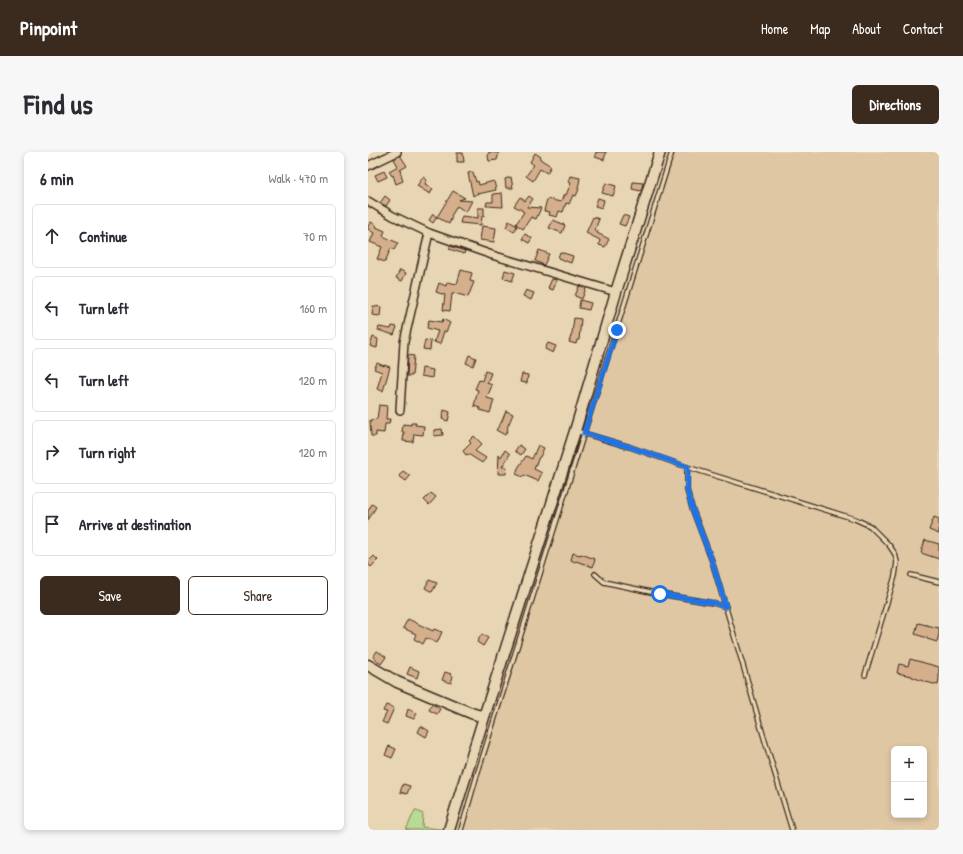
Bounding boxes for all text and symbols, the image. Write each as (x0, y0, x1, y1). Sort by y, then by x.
text: Pinpoint (20, 15, 77, 41)
text: Home (761, 19, 788, 38)
text: Map (810, 19, 830, 38)
text: About (852, 19, 881, 38)
text: Contact (903, 19, 943, 38)
text: Find us (24, 85, 93, 123)
button: Directions (852, 85, 939, 124)
text: 6 min (40, 167, 74, 190)
text: Walk · 470 m (268, 169, 328, 187)
icon: ahead (41, 225, 63, 247)
text: Continue (79, 226, 127, 247)
text: 70 m (303, 227, 327, 245)
icon: left (41, 297, 63, 319)
text: Turn left (79, 298, 129, 319)
text: 160 m (299, 299, 327, 317)
route end (608, 321, 626, 339)
icon: left (41, 369, 63, 391)
text: Turn left (79, 370, 129, 391)
text: 120 m (299, 371, 327, 389)
icon: right (41, 441, 63, 463)
text: Turn right (79, 442, 135, 463)
text: 120 m (299, 443, 327, 461)
icon: arrive (41, 513, 63, 535)
text: Arrive at destination (79, 514, 191, 535)
button: Save (40, 576, 180, 615)
button: Share (188, 576, 328, 615)
route start (651, 585, 669, 603)
map controls (891, 746, 927, 818)
button: + (891, 746, 927, 782)
button: − (891, 782, 927, 818)

